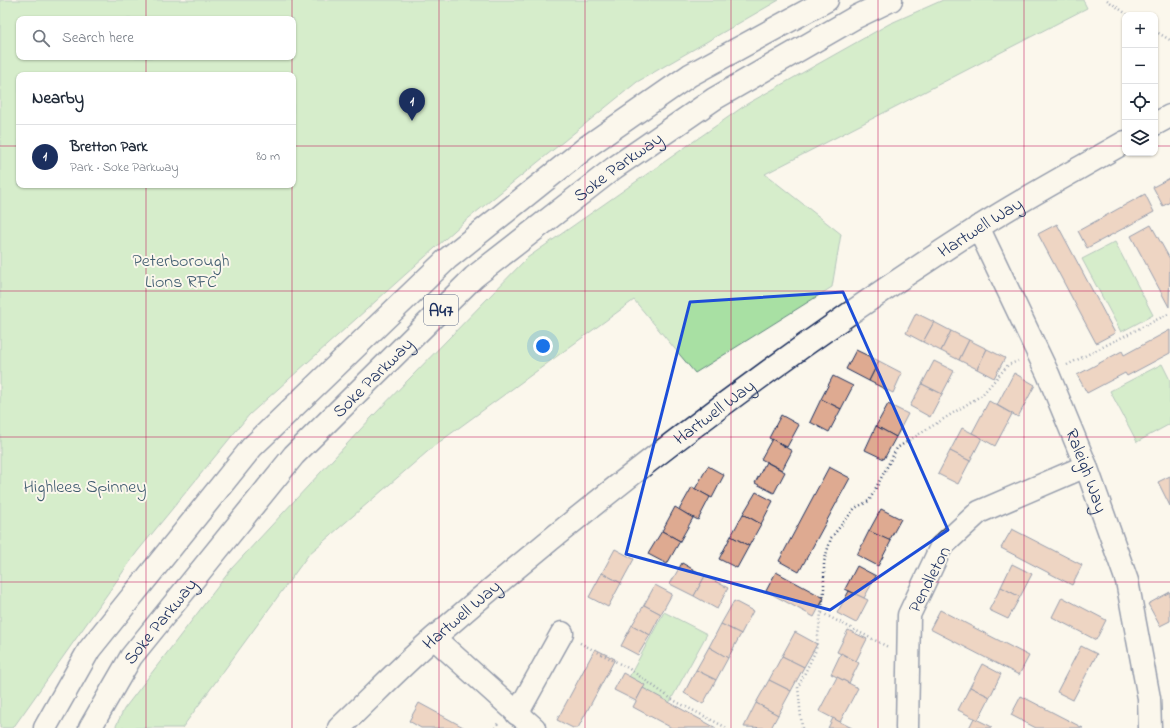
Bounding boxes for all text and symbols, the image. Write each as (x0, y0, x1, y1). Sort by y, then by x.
map controls (1122, 12, 1158, 156)
button: + (1122, 12, 1158, 48)
search box (16, 16, 296, 60)
icon: search (30, 27, 52, 49)
text: Search here (62, 27, 134, 49)
button: − (1122, 48, 1158, 84)
button: locate (1122, 84, 1158, 120)
text: Nearby (32, 86, 84, 111)
pin: 1 (399, 88, 425, 121)
button: layers (1122, 120, 1158, 156)
street label: Soke Parkway (569, 127, 669, 210)
text: Bretton Park (70, 136, 148, 158)
text: 1 (43, 147, 47, 166)
text: 80 m (256, 147, 280, 166)
text: Park · Soke Parkway (70, 158, 179, 177)
street label: Hartwell Way (934, 192, 1028, 265)
park label: Peterborough Lions RFC (132, 249, 230, 296)
road number: A47 (424, 295, 458, 325)
street label: Soke Parkway (327, 333, 420, 425)
your location (533, 336, 553, 356)
street label: Hartwell Way (669, 374, 761, 452)
street label: Raleigh Way (1057, 425, 1113, 517)
park label: Highlees Spinney (24, 475, 146, 502)
street label: Pendleton (903, 542, 959, 618)
street label: Soke Parkway (118, 573, 205, 670)
street label: Hartwell Way (418, 575, 508, 657)

